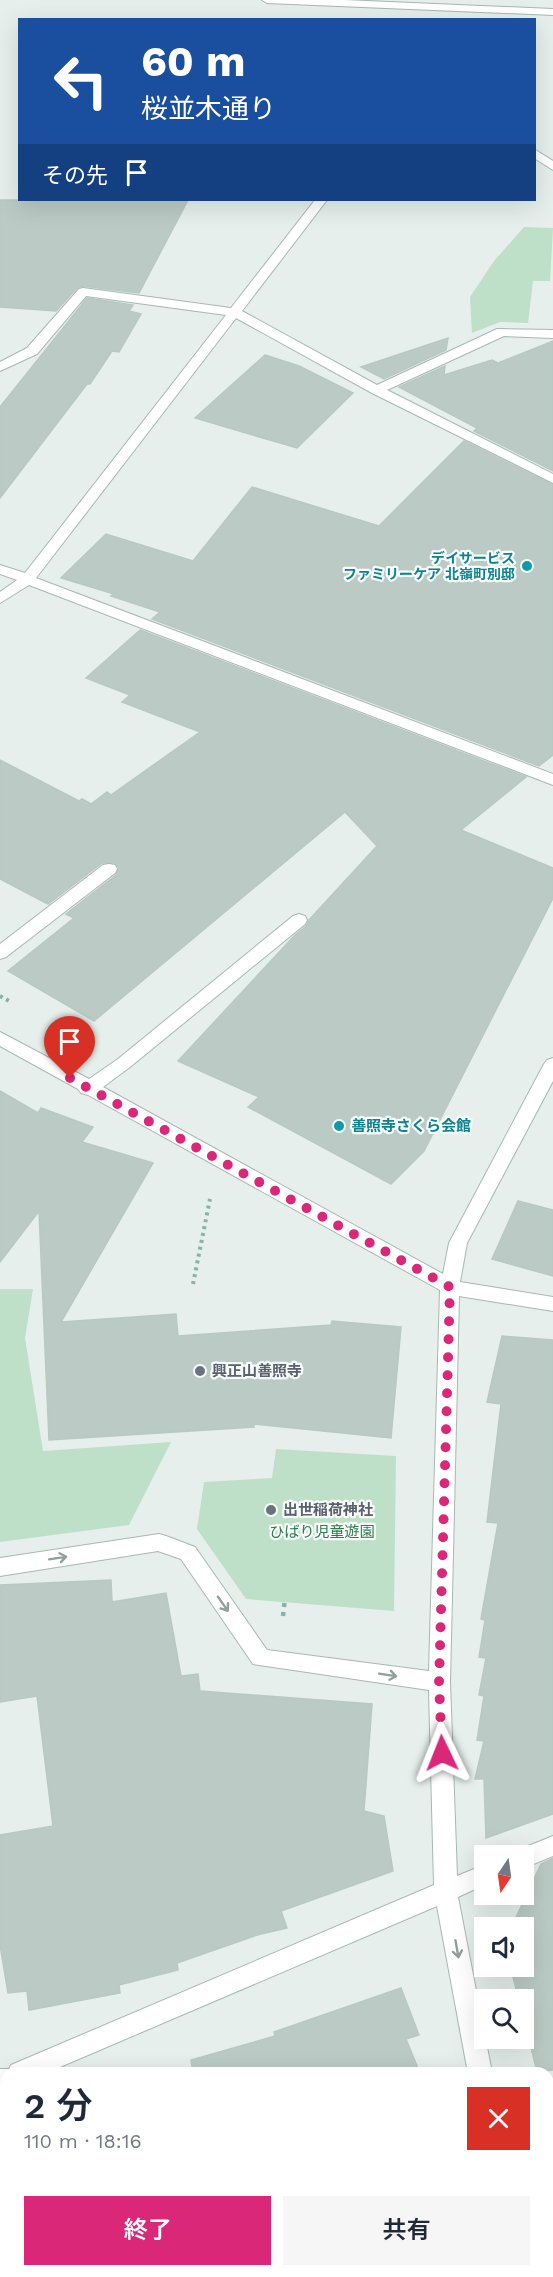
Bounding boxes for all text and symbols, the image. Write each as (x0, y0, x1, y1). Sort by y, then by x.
text: 60 m (141, 37, 245, 86)
icon: left (42, 42, 120, 120)
text: 桜並木通り (141, 93, 276, 125)
icon: arrive (120, 156, 153, 189)
text: その先 (42, 163, 108, 188)
place label: デイサービス ファミリーケア 北嶺町別邸 (343, 550, 515, 582)
marker: デイサービス ファミリーケア 北嶺町別邸 (520, 559, 534, 573)
pin (44, 1016, 95, 1078)
icon: arrive (53, 1025, 86, 1058)
place label: 善照寺さくら会館 (351, 1117, 471, 1135)
marker: 善照寺さくら会館 (332, 1119, 346, 1133)
place label: 興正山善照寺 (212, 1362, 302, 1380)
marker: 興正山善照寺 (193, 1364, 207, 1378)
place label: 出世稲荷神社 (283, 1501, 373, 1519)
marker: 出世稲荷神社 (264, 1503, 278, 1517)
park label: ひばり児童遊園 (269, 1523, 375, 1541)
one-way arrow (47, 1552, 67, 1563)
one-way arrow (217, 1595, 229, 1611)
one-way arrow (378, 1669, 398, 1680)
position arrow (410, 1721, 474, 1785)
north arrow (474, 1845, 534, 1905)
map controls (474, 1845, 534, 2049)
button: sound (474, 1917, 534, 1977)
one-way arrow (452, 1939, 463, 1958)
button: search (474, 1989, 534, 2049)
text: 2 分 (24, 2085, 92, 2127)
button: close (467, 2087, 530, 2150)
text: 110 m · 18:16 (24, 2129, 142, 2153)
button: 終了 (24, 2196, 271, 2265)
button: 共有 (283, 2196, 530, 2265)

